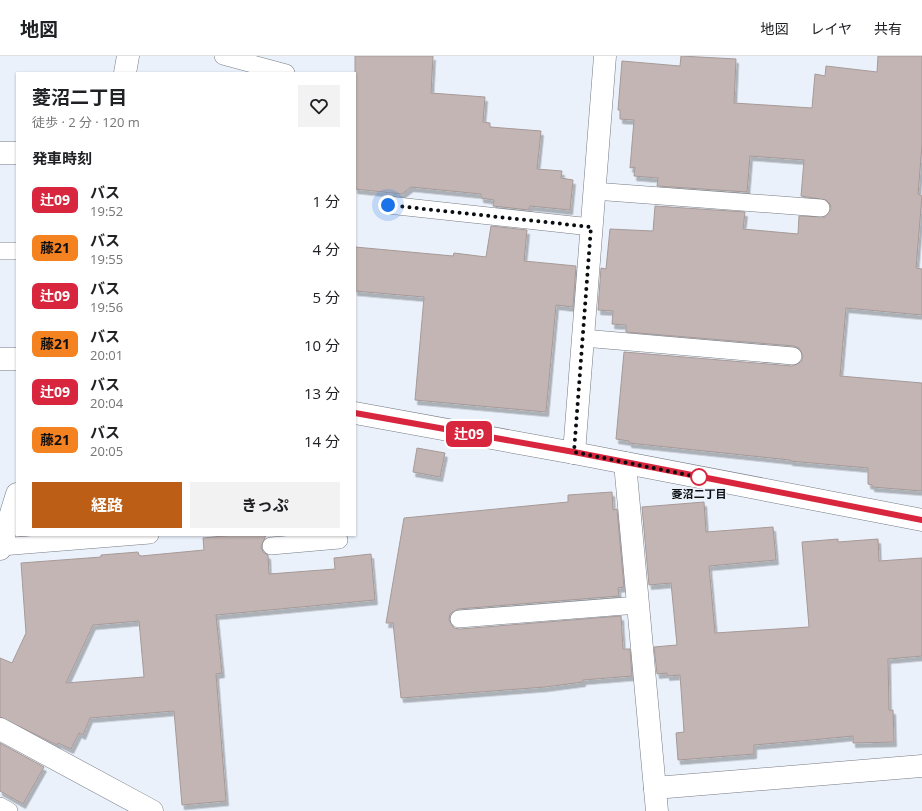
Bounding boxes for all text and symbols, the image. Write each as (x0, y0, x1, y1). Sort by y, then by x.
text: 地図 (20, 16, 58, 42)
text: 地図 (760, 19, 788, 38)
text: レイヤ (810, 19, 852, 38)
text: 共有 (874, 19, 902, 38)
text: 菱沼二丁目 (32, 84, 127, 110)
button: heart (298, 85, 340, 127)
text: 徒歩 · 2 分 · 120 m (32, 113, 140, 131)
text: 発車時刻 (32, 148, 92, 168)
text: バス (90, 182, 120, 202)
text: 辻09 (40, 190, 70, 209)
text: 1 分 (313, 191, 340, 211)
your location (378, 195, 398, 215)
text: 19:52 (90, 202, 123, 220)
text: バス (90, 230, 120, 250)
text: 藤21 (40, 238, 70, 257)
text: 4 分 (313, 239, 340, 259)
text: 19:55 (90, 250, 123, 268)
text: バス (90, 278, 120, 298)
text: 辻09 (40, 286, 70, 305)
text: 5 分 (313, 287, 340, 307)
text: 19:56 (90, 298, 123, 316)
text: バス (90, 326, 120, 346)
text: 藤21 (40, 334, 70, 353)
text: 10 分 (304, 335, 340, 355)
text: 20:01 (90, 346, 123, 364)
text: バス (90, 374, 120, 394)
text: 辻09 (40, 382, 70, 401)
text: 13 分 (304, 383, 340, 403)
text: 20:04 (90, 394, 123, 412)
line badge: 辻09 (446, 421, 492, 447)
text: バス (90, 422, 120, 442)
text: 辻09 (454, 424, 484, 443)
text: 藤21 (40, 430, 70, 449)
text: 14 分 (304, 431, 340, 451)
text: 20:05 (90, 442, 123, 460)
marker: 菱沼二丁目 (690, 468, 708, 486)
button: 経路 (32, 482, 182, 528)
button: きっぷ (190, 482, 340, 528)
place label: 菱沼二丁目 (672, 486, 727, 501)

